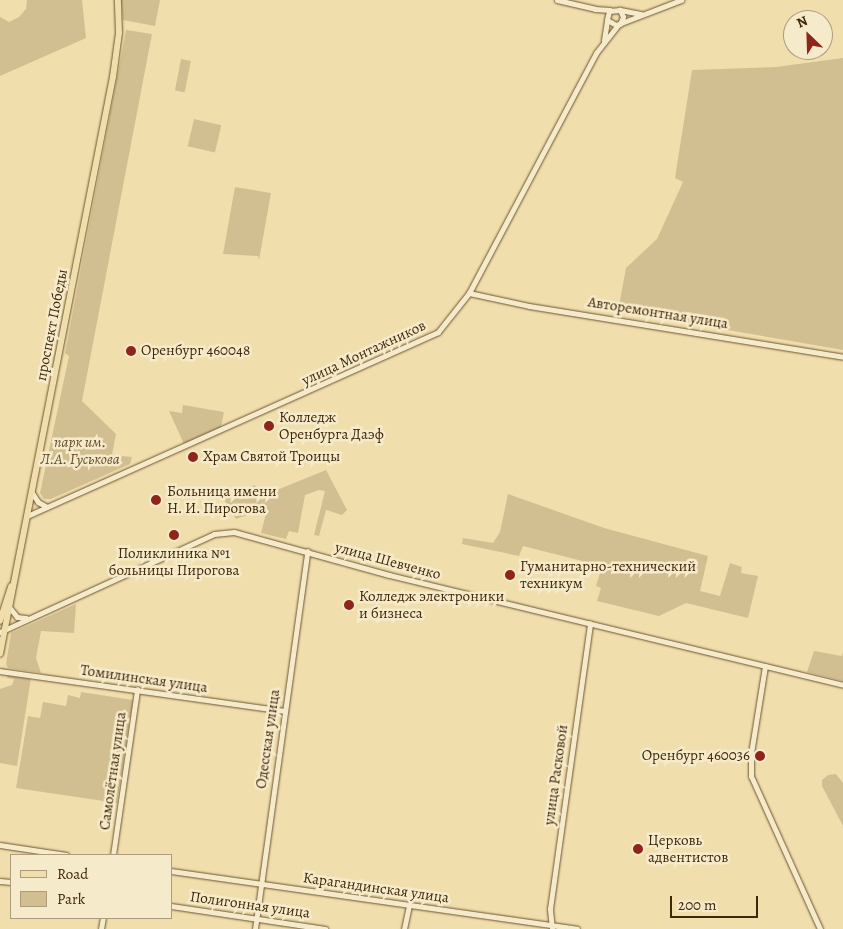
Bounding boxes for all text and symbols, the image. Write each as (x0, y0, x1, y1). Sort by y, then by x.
north arrow (783, 10, 833, 60)
text: N (794, 11, 811, 33)
street label: проспект Победы (32, 268, 72, 382)
street label: Авторемонтная улица (587, 293, 729, 333)
street label: улица Монтажников (299, 316, 429, 390)
place label: Оренбург 460048 (141, 342, 250, 360)
marker: Оренбург 460048 (125, 345, 137, 357)
place label: Колледж Оренбурга Даэф (279, 408, 384, 443)
marker: Колледж Оренбурга Даэф (263, 420, 275, 432)
park label: парк им. Л.А. Гуськова (40, 433, 120, 468)
place label: Храм Святой Троицы (203, 448, 340, 466)
marker: Храм Святой Троицы (187, 451, 199, 463)
place label: Больница имени Н. И. Пирогова (167, 482, 276, 517)
marker: Больница имени Н. И. Пирогова (149, 493, 163, 507)
marker: Поликлиника №1 больницы Пирогова (167, 528, 181, 542)
street label: улица Шевченко (333, 538, 443, 584)
place label: Поликлиника №1 больницы Пирогова (109, 544, 239, 579)
place label: Гуманитарно-технический техникум (520, 557, 696, 592)
marker: Гуманитарно-технический техникум (504, 569, 516, 581)
place label: Колледж электроники и бизнеса (359, 587, 504, 622)
marker: Колледж электроники и бизнеса (343, 599, 355, 611)
street label: Томилинская улица (79, 661, 209, 697)
street label: Одесская улица (252, 688, 284, 790)
street label: Самолётная улица (96, 711, 130, 831)
street label: улица Расковой (540, 724, 572, 826)
place label: Оренбург 460036 (642, 747, 750, 765)
marker: Оренбург 460036 (754, 750, 766, 762)
place label: Церковь адвентистов (648, 831, 728, 866)
marker: Церковь адвентистов (632, 843, 644, 855)
legend (10, 854, 172, 919)
text: Road (57, 864, 88, 884)
street label: Карагандинская улица (302, 869, 450, 907)
scale bar (673, 886, 760, 918)
street label: Полигонная улица (189, 888, 311, 922)
text: Park (57, 889, 85, 909)
text: 200 m (678, 895, 717, 915)

